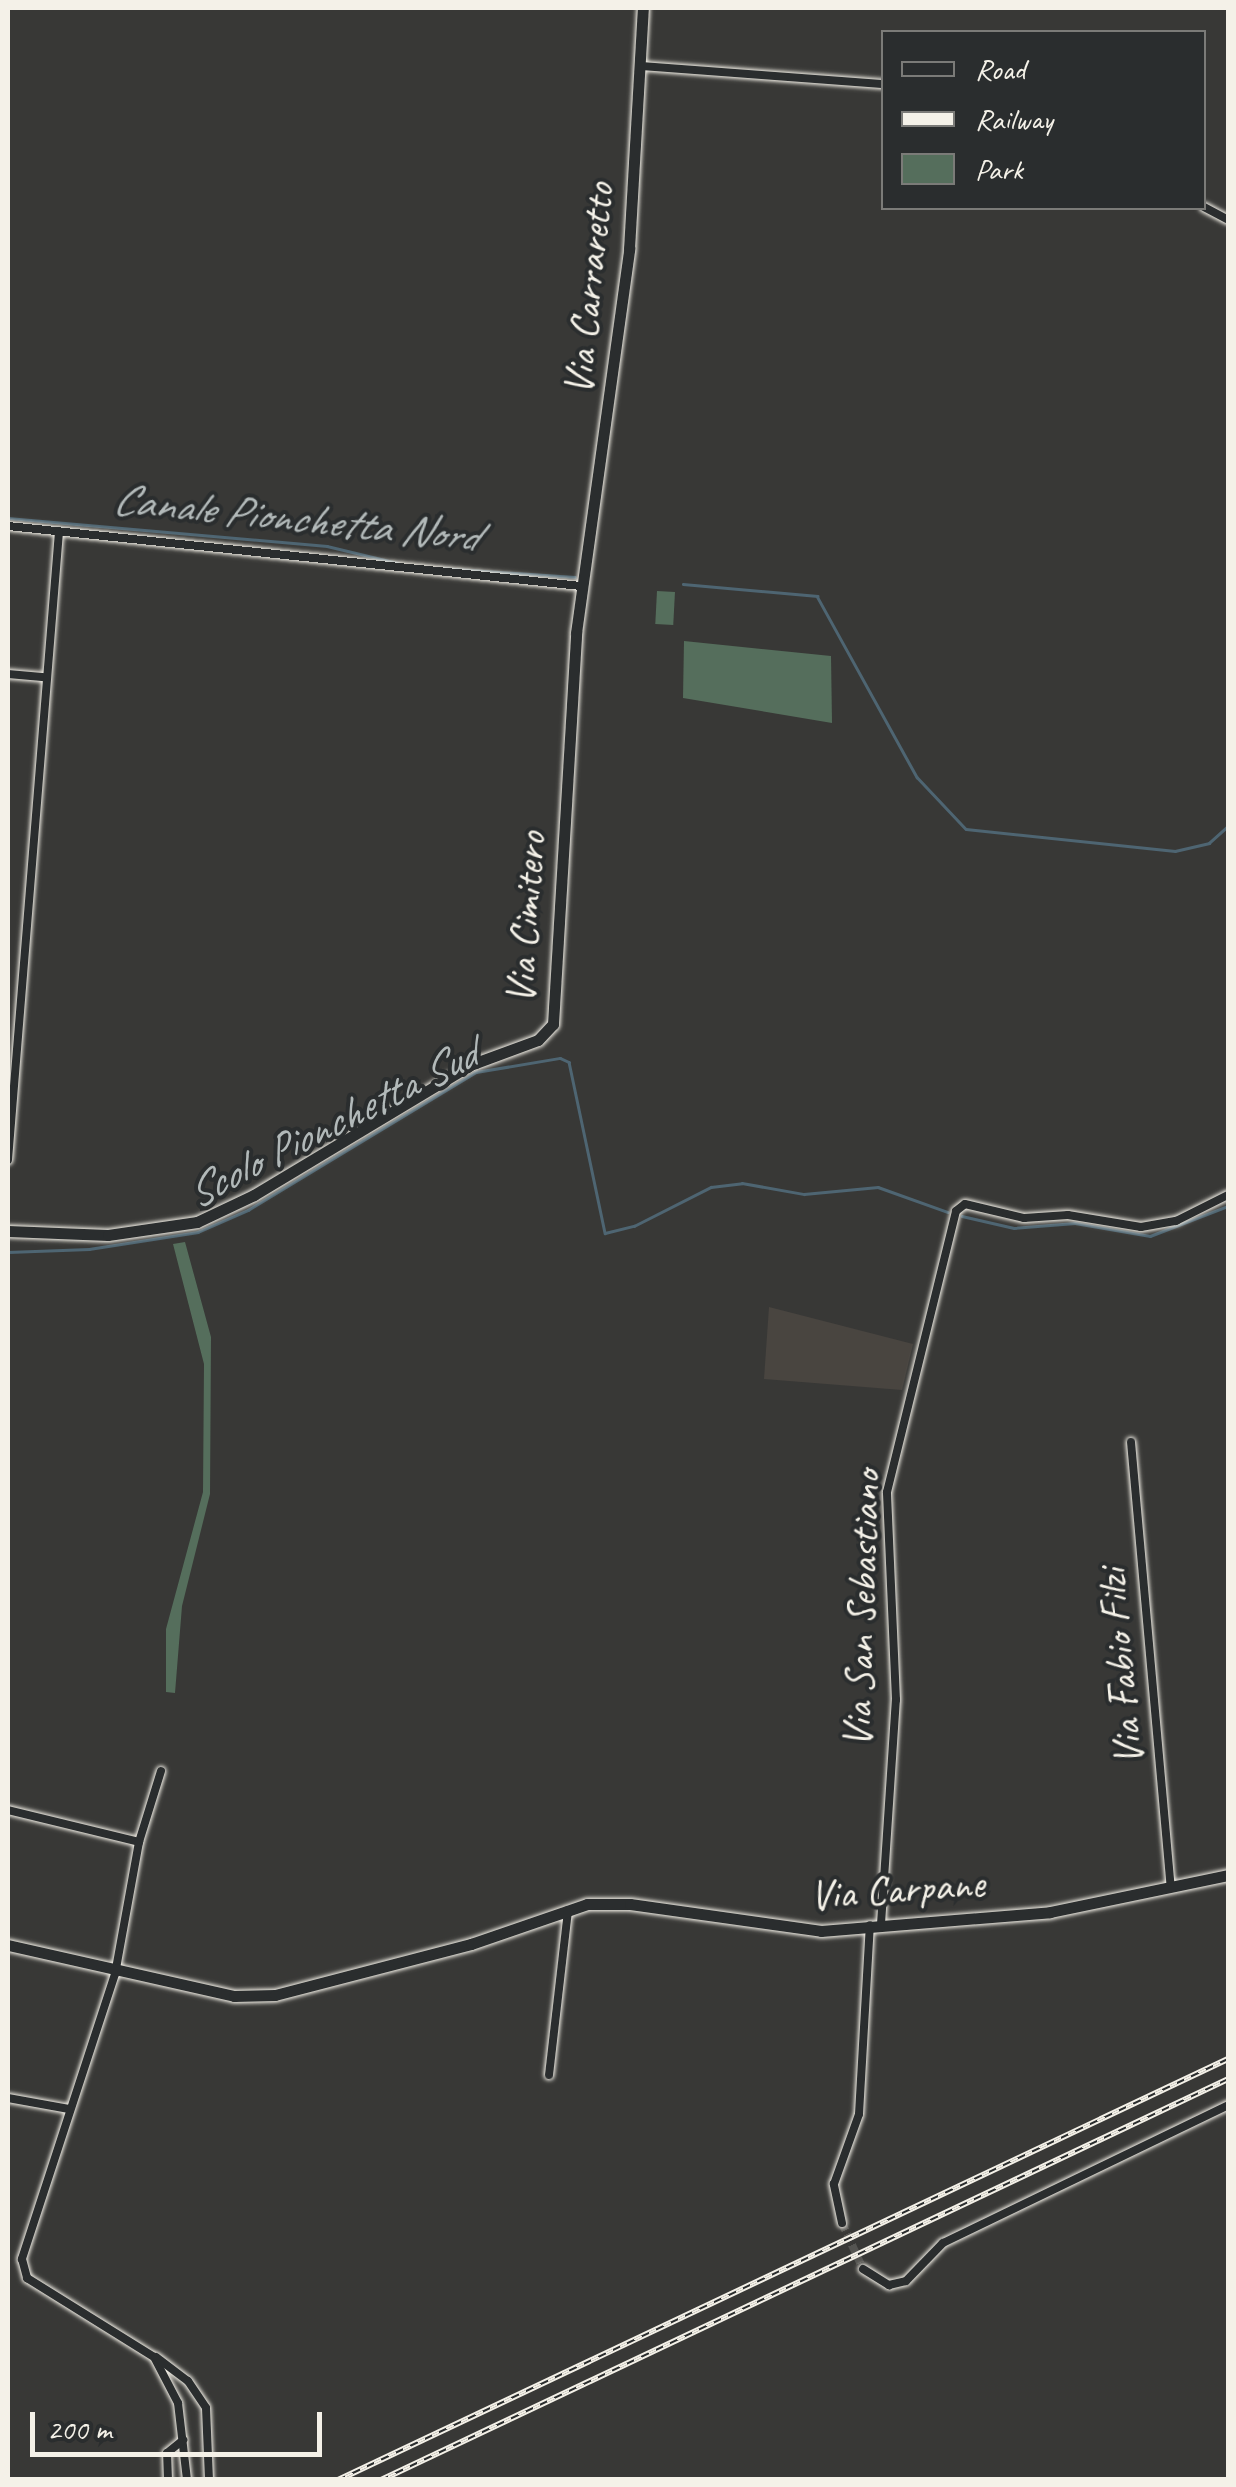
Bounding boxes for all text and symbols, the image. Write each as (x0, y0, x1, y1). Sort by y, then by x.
legend (881, 30, 1206, 210)
text: Road (975, 50, 1025, 88)
text: Railway (975, 100, 1053, 138)
text: Park (975, 150, 1023, 188)
street label: Via Carraretto (553, 181, 625, 397)
water label: Canale Pionchetta Nord (110, 472, 480, 564)
street label: Via Cimitero (495, 830, 557, 1006)
water label: Scolo Pionchetta Sud (176, 1027, 486, 1221)
street label: Via San Sebastiano (832, 1469, 892, 1749)
street label: Via Fabio Filzi (1087, 1566, 1155, 1768)
street label: Via Carpane (808, 1859, 986, 1921)
scale bar (35, 2392, 328, 2454)
text: 200 m (47, 2410, 112, 2448)

